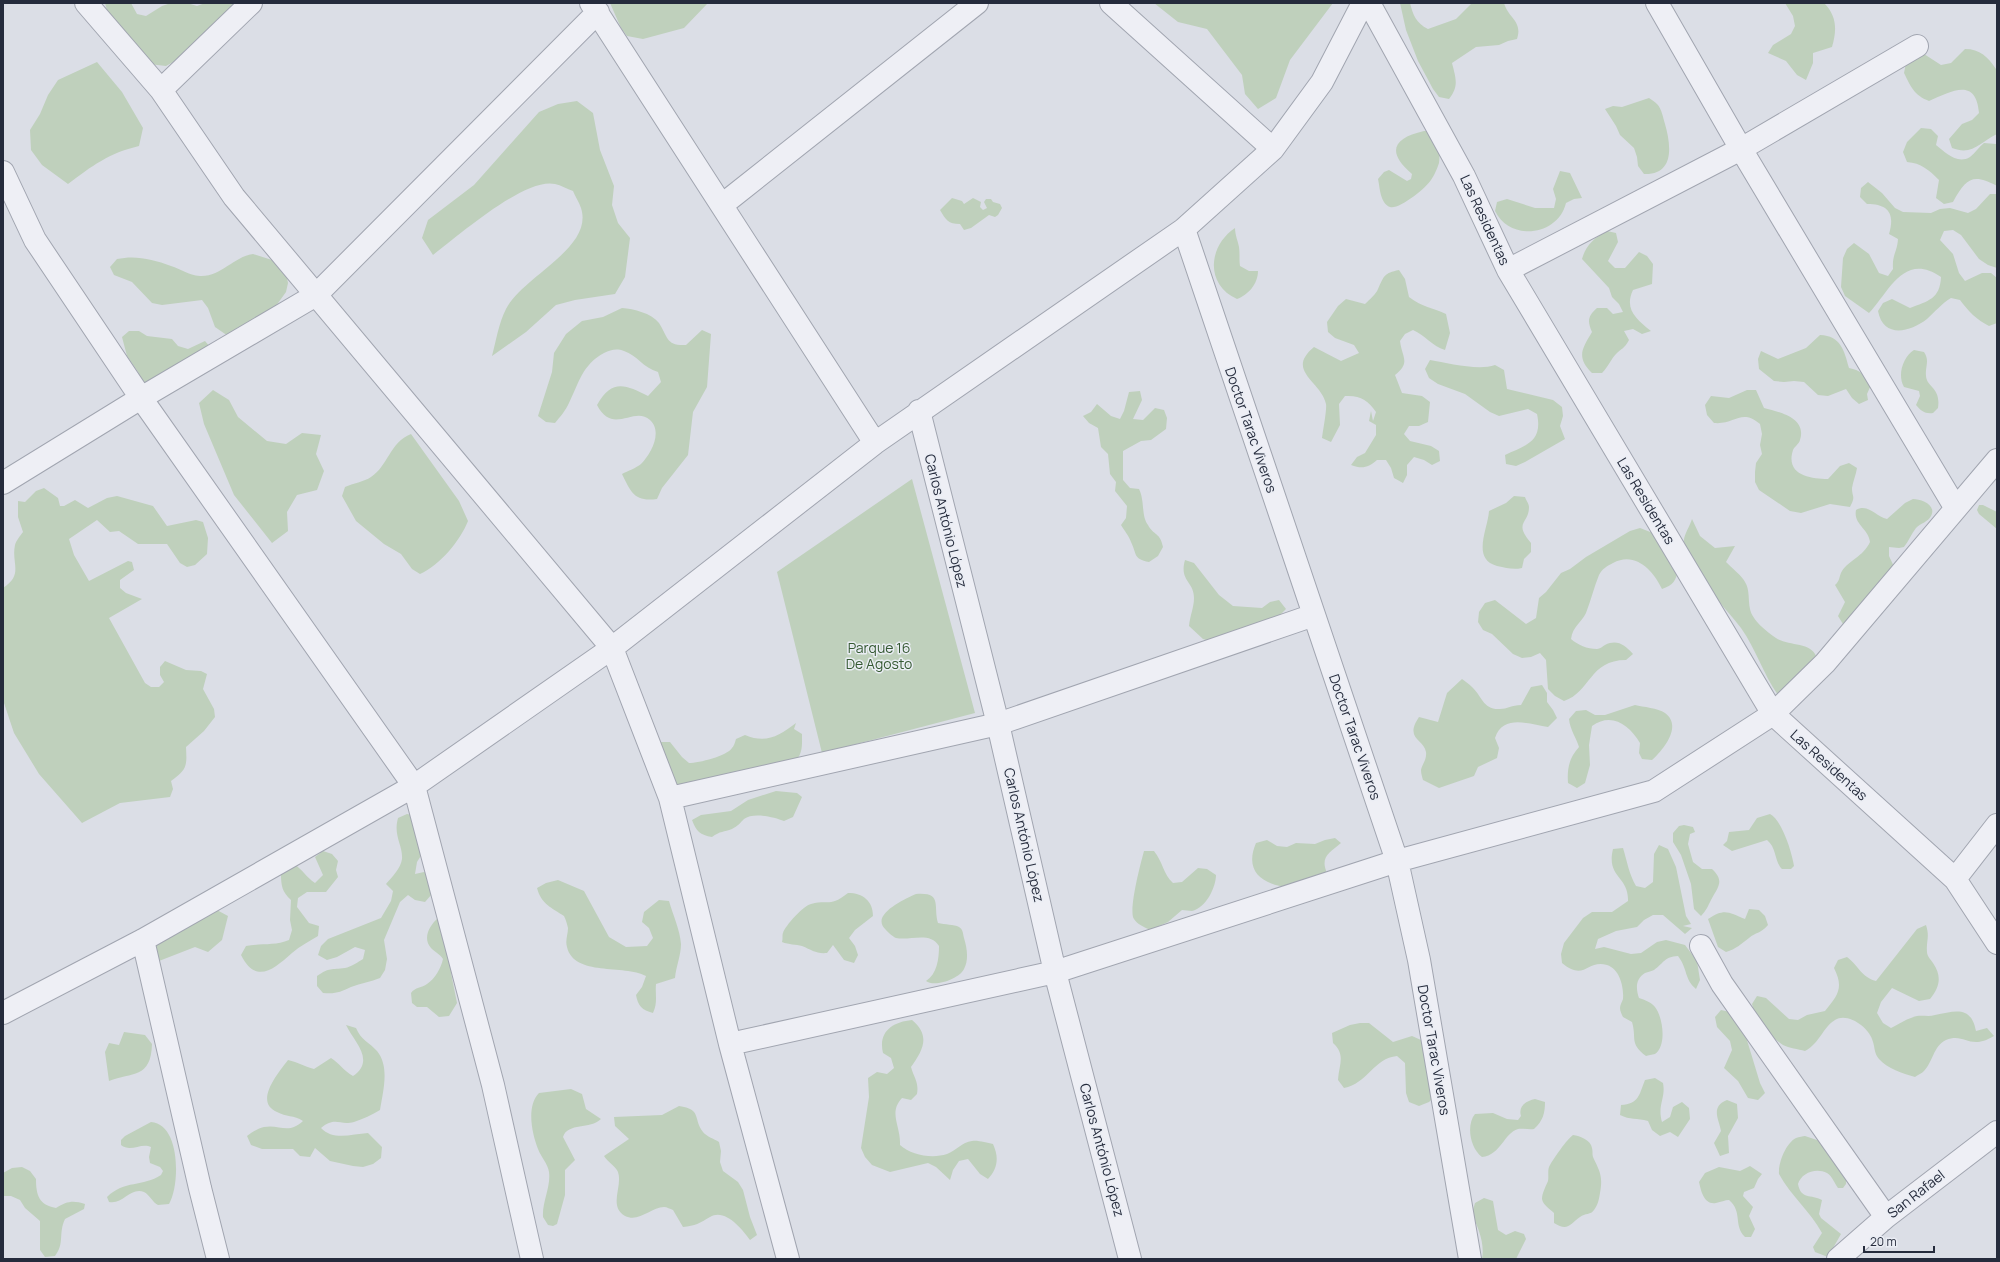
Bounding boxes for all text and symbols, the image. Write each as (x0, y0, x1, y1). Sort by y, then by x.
street label: Las Residentas (1456, 171, 1515, 268)
street label: Doctor Tarac Viveros (1221, 364, 1282, 495)
street label: Carlos António López (921, 452, 972, 590)
street label: Las Residentas (1613, 454, 1680, 548)
park label: Parque 16 De Agosto (846, 638, 912, 673)
street label: Doctor Tarac Viveros (1325, 671, 1386, 802)
street label: Las Residentas (1787, 725, 1872, 804)
street label: Carlos António López (1000, 766, 1049, 904)
street label: Doctor Tarac Viveros (1414, 983, 1455, 1117)
street label: Carlos António López (1076, 1081, 1129, 1219)
street label: San Rafael (1883, 1165, 1948, 1222)
scale bar (1864, 1228, 1934, 1254)
text: 20 m (1870, 1233, 1897, 1250)

